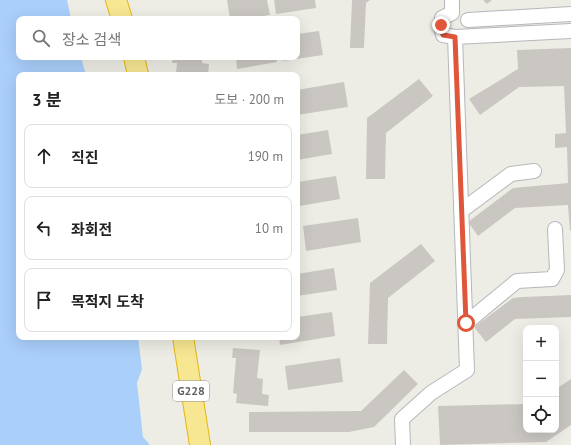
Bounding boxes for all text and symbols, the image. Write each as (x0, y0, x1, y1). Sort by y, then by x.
search box (16, 16, 300, 60)
route end (432, 16, 450, 34)
icon: search (30, 27, 52, 49)
text: 장소 검색 (62, 30, 121, 49)
text: 3 분 (32, 89, 62, 111)
text: 도보 · 200 m (214, 91, 284, 108)
icon: ahead (33, 145, 55, 167)
text: 직진 (71, 148, 99, 167)
text: 190 m (248, 148, 283, 165)
icon: left (33, 217, 55, 239)
text: 좌회전 (71, 220, 112, 239)
text: 10 m (255, 220, 283, 237)
icon: arrive (33, 289, 55, 311)
text: 목적지 도착 (71, 292, 144, 311)
route start (457, 314, 475, 332)
map controls (523, 325, 559, 433)
button: + (523, 325, 559, 361)
button: − (523, 361, 559, 397)
road number: G228 (173, 381, 209, 401)
button: locate (523, 397, 559, 433)

